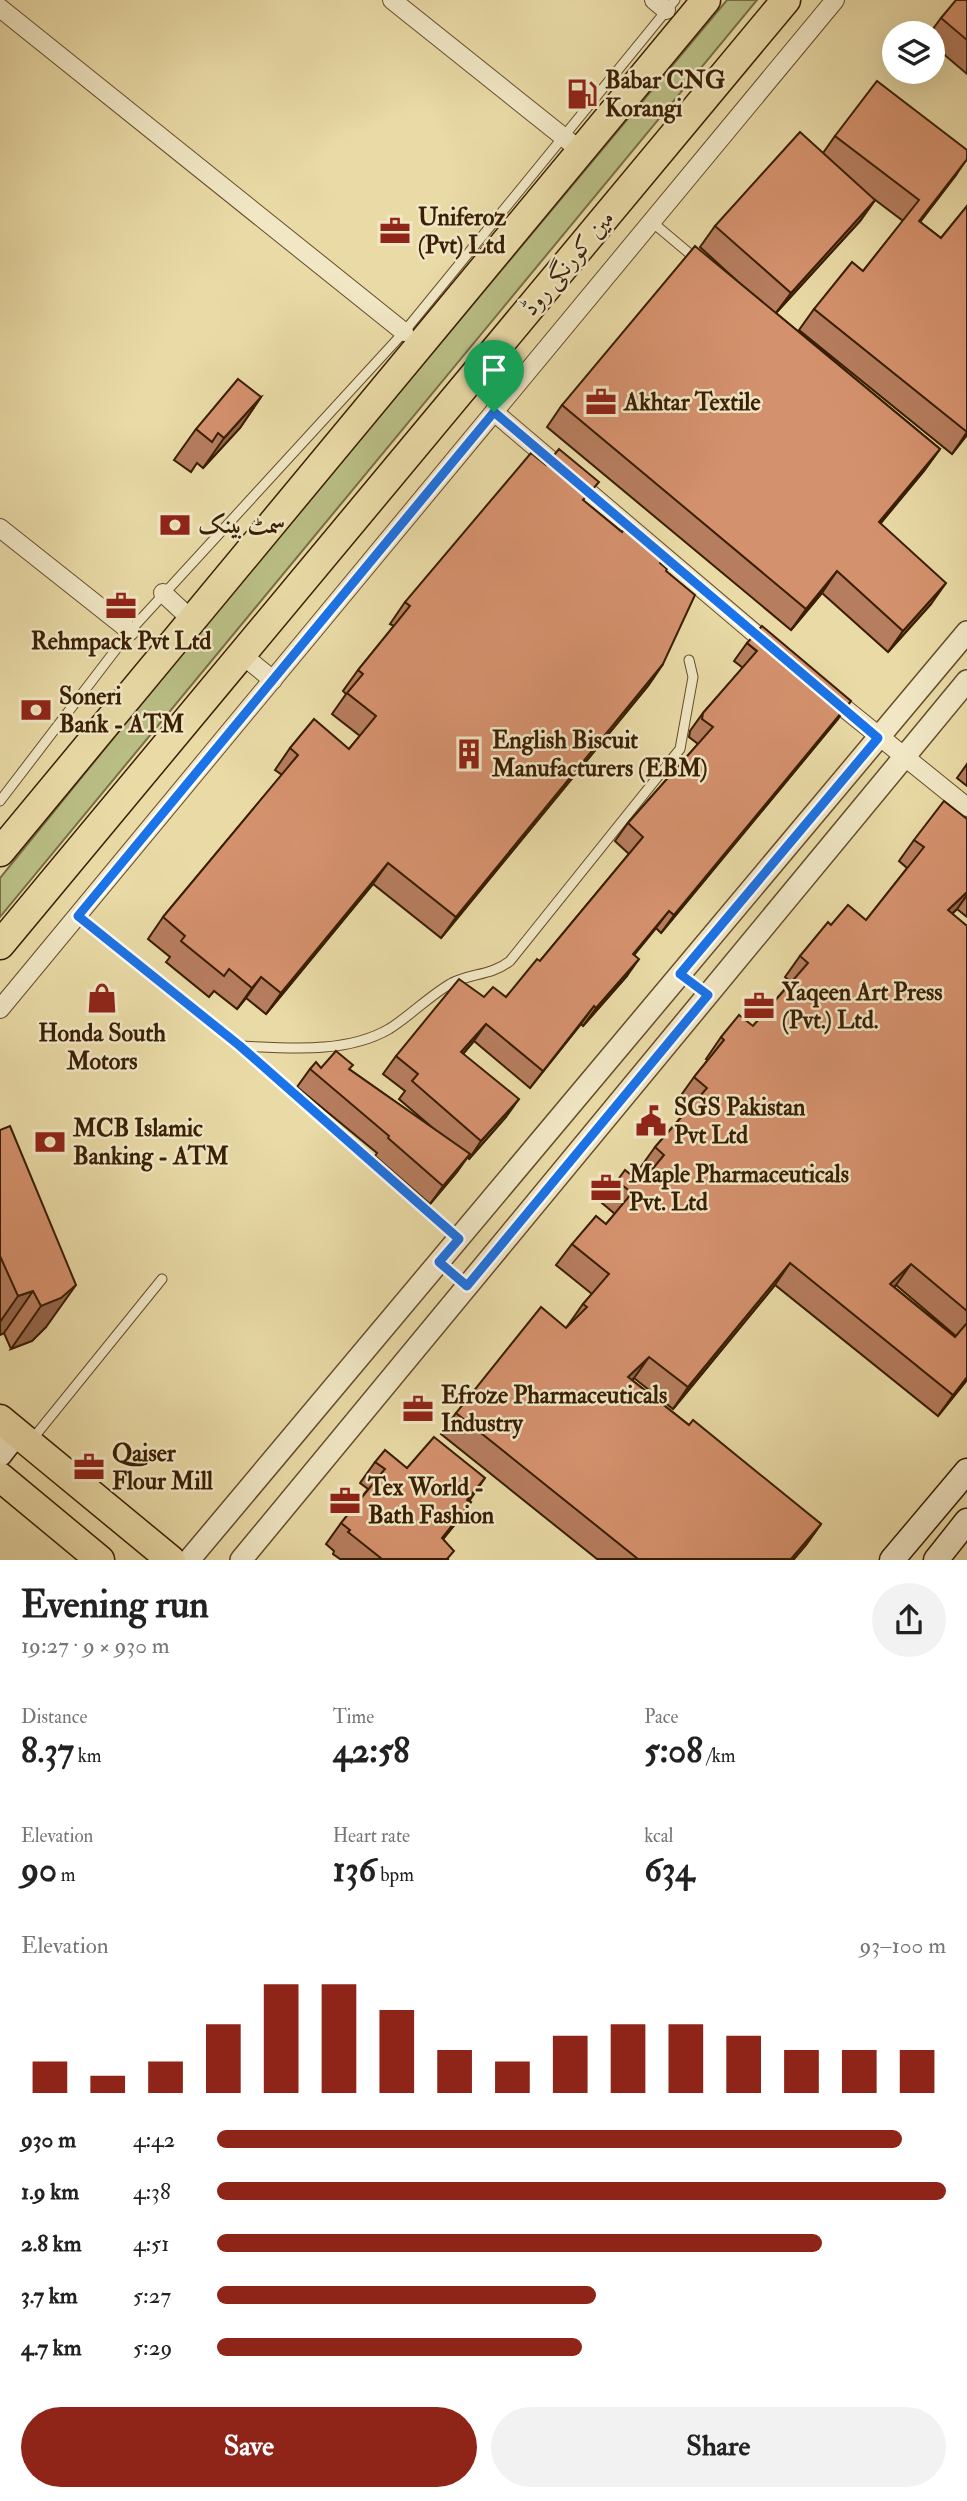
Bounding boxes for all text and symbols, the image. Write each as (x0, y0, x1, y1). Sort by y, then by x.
map controls (882, 21, 945, 84)
button: layers (882, 21, 945, 84)
place label: Babar CNG Korangi (605, 65, 725, 124)
fuel station icon: Babar CNG Korangi (565, 77, 599, 111)
place label: Uniferoz (Pvt) Ltd (418, 202, 506, 261)
street label: مین کورنگی روڈ (515, 204, 621, 322)
office icon: Uniferoz (Pvt) Ltd (378, 214, 412, 248)
pin (464, 340, 524, 412)
icon: arrive (475, 351, 513, 389)
office icon: Akhtar Textile (584, 385, 618, 419)
place label: Akhtar Textile (623, 387, 760, 418)
bank icon: سمٹ بینک (158, 508, 192, 542)
place label: سمٹ بینک (198, 510, 285, 541)
office icon: Rehmpack Pvt Ltd (104, 589, 138, 623)
place label: Rehmpack Pvt Ltd (31, 626, 211, 657)
place label: Soneri Bank - ATM (59, 681, 184, 740)
bank icon: Soneri Bank - ATM (19, 693, 53, 727)
place label: English Biscuit Manufacturers (EBM) (491, 725, 708, 784)
building icon: English Biscuit Manufacturers (EBM) (452, 737, 486, 771)
place label: Yaqeen Art Press (Pvt.) Ltd. (781, 977, 942, 1036)
shop icon: Honda South Motors (85, 981, 119, 1015)
office icon: Yaqeen Art Press (Pvt.) Ltd. (742, 989, 776, 1023)
place label: Honda South Motors (38, 1018, 166, 1077)
place label: SGS Pakistan Pvt Ltd (674, 1092, 806, 1151)
public building icon: SGS Pakistan Pvt Ltd (634, 1104, 668, 1138)
place label: MCB Islamic Banking - ATM (72, 1113, 229, 1172)
bank icon: MCB Islamic Banking - ATM (33, 1125, 67, 1159)
place label: Maple Pharmaceuticals Pvt. Ltd (628, 1159, 849, 1218)
office icon: Maple Pharmaceuticals Pvt. Ltd (589, 1171, 623, 1205)
place label: Efroze Pharmaceuticals Industry (441, 1380, 667, 1439)
office icon: Efroze Pharmaceuticals Industry (401, 1392, 435, 1426)
place label: Qaiser Flour Mill (112, 1438, 214, 1497)
office icon: Qaiser Flour Mill (72, 1450, 106, 1484)
place label: Tex World - Bath Fashion (367, 1472, 495, 1531)
office icon: Tex World - Bath Fashion (328, 1484, 362, 1518)
text: Evening run (21, 1581, 209, 1629)
button: share (872, 1583, 946, 1657)
text: 19:27 · 9 × 930 m (21, 1631, 170, 1660)
text: Distance (21, 1705, 87, 1729)
text: Time (333, 1705, 374, 1729)
text: Pace (644, 1705, 678, 1729)
text: 8.37 (21, 1729, 74, 1773)
text: 42:58 (333, 1729, 410, 1773)
text: 5:08 (644, 1729, 703, 1773)
text: km (74, 1744, 102, 1768)
text: /km (703, 1744, 735, 1768)
text: Elevation (21, 1824, 93, 1848)
text: Heart rate (333, 1824, 410, 1848)
text: kcal (644, 1824, 673, 1848)
text: 90 (21, 1848, 57, 1892)
text: 136 (333, 1848, 376, 1892)
text: 634 (644, 1848, 694, 1892)
text: m (57, 1863, 76, 1887)
text: bpm (376, 1863, 414, 1887)
text: Elevation (21, 1931, 109, 1960)
text: 93–100 m (859, 1931, 946, 1960)
text: 930 m (21, 2125, 76, 2154)
text: 4:42 (133, 2125, 175, 2154)
text: 1.9 km (21, 2177, 79, 2206)
text: 4:38 (133, 2177, 171, 2206)
text: 2.8 km (21, 2229, 82, 2258)
text: 4:51 (133, 2229, 169, 2258)
text: 3.7 km (21, 2281, 78, 2310)
text: 5:27 (133, 2281, 171, 2310)
text: 4.7 km (21, 2333, 82, 2362)
text: 5:29 (133, 2333, 172, 2362)
button: Save (21, 2407, 477, 2487)
button: Share (491, 2407, 946, 2487)

